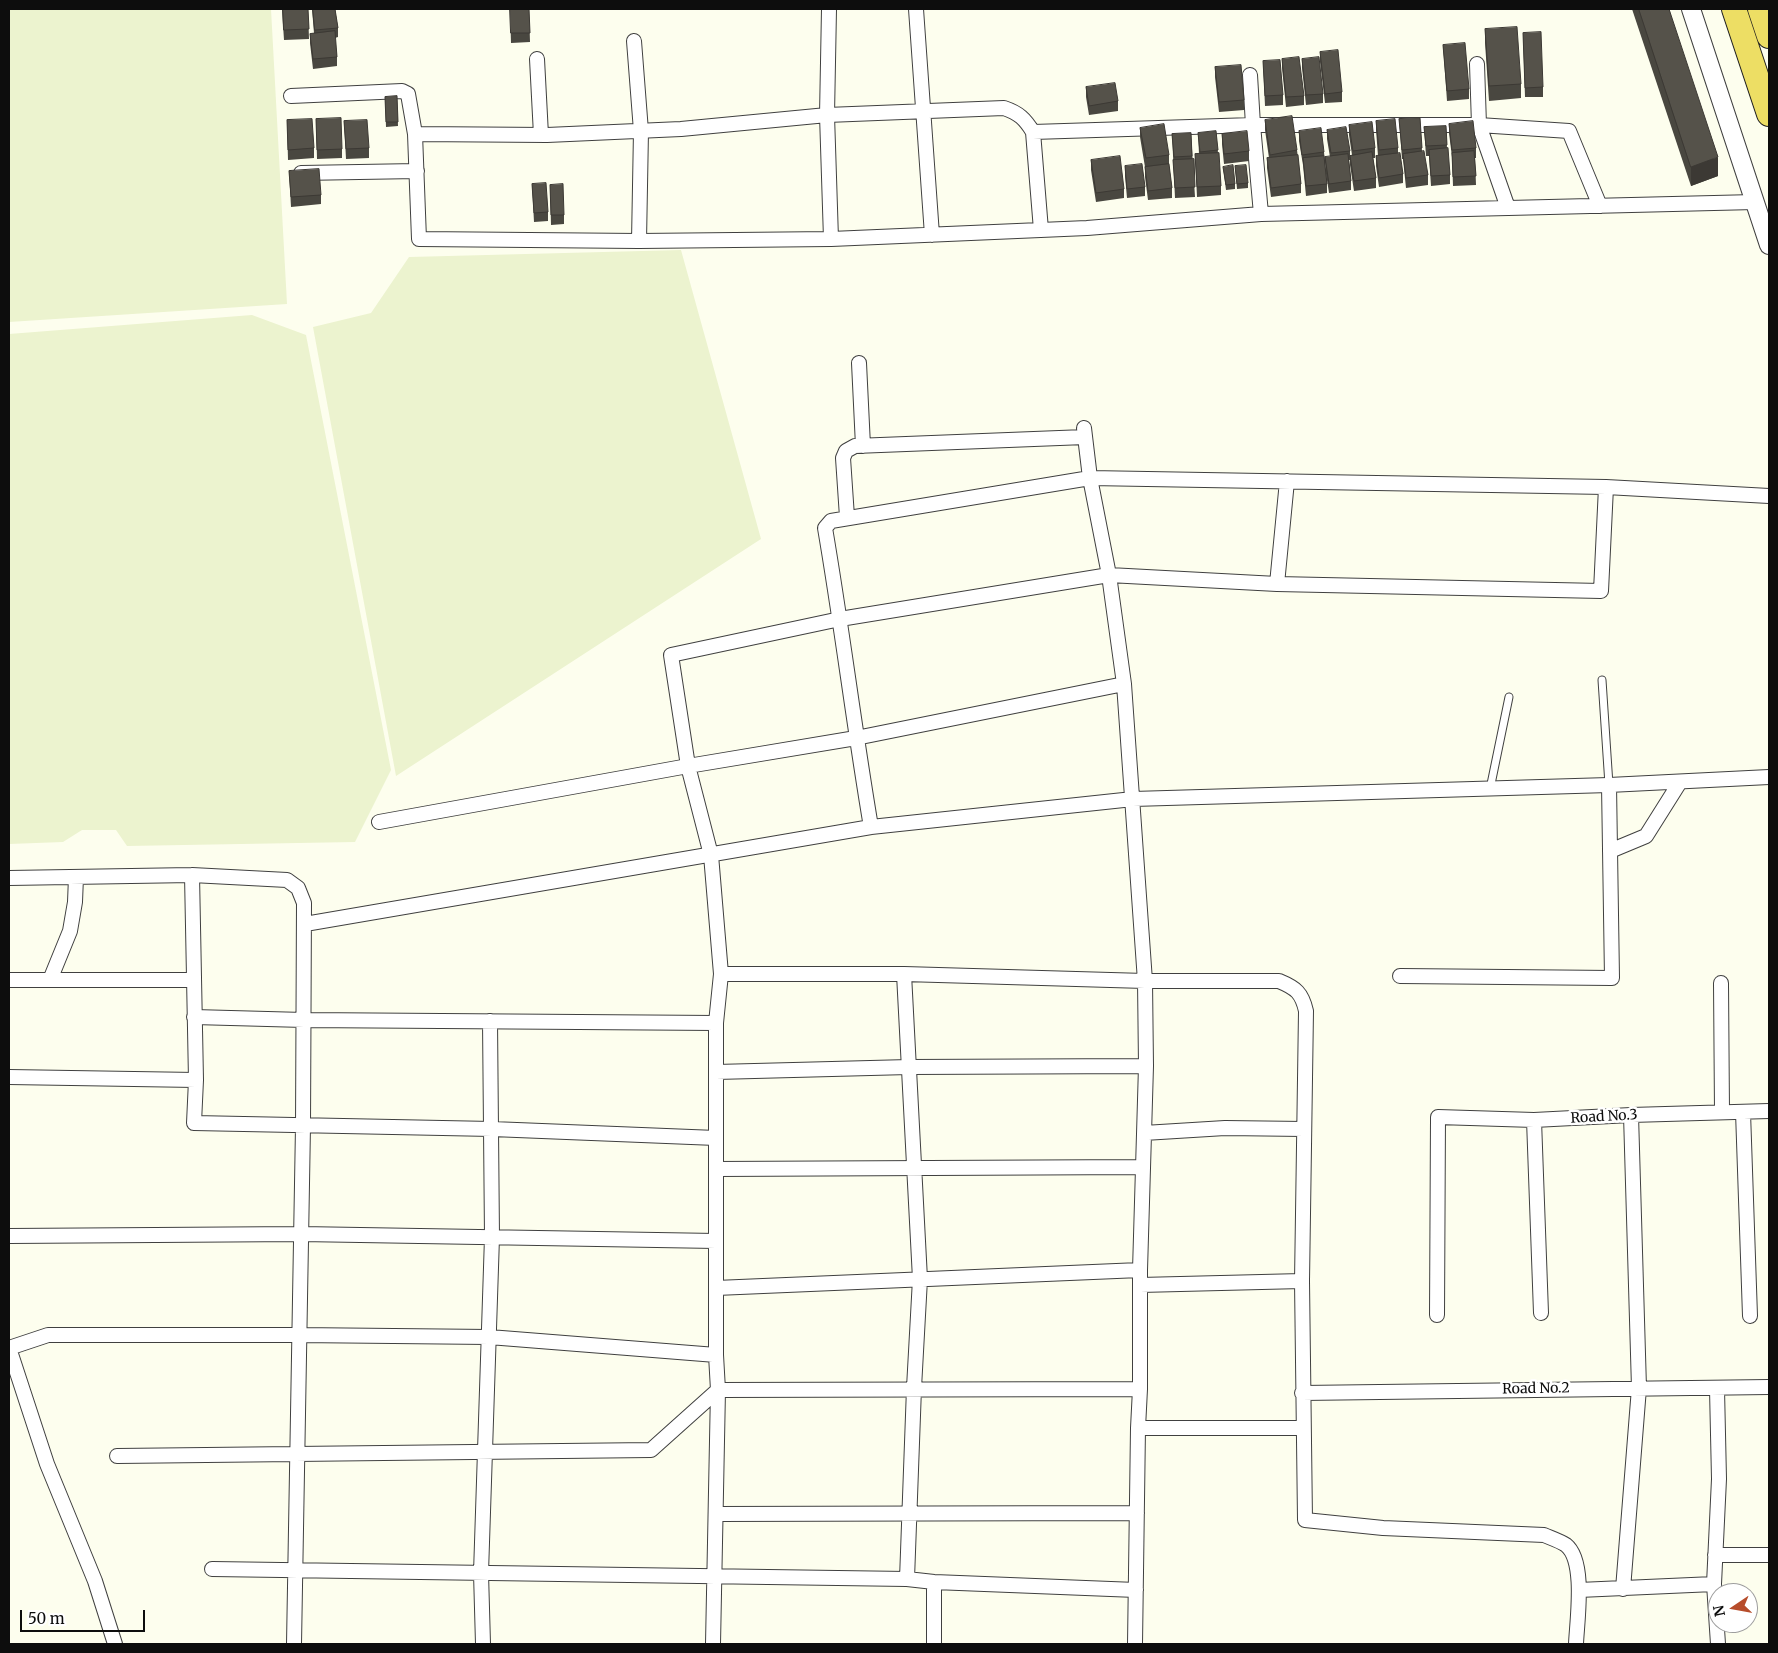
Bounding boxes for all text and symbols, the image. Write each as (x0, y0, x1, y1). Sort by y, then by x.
street label: Road No.3 (1570, 1107, 1638, 1127)
street label: Road No.2 (1502, 1380, 1570, 1398)
north arrow (1708, 1583, 1758, 1633)
scale bar (22, 1600, 148, 1632)
text: N (1709, 1604, 1729, 1618)
text: 50 m (28, 1609, 65, 1628)

